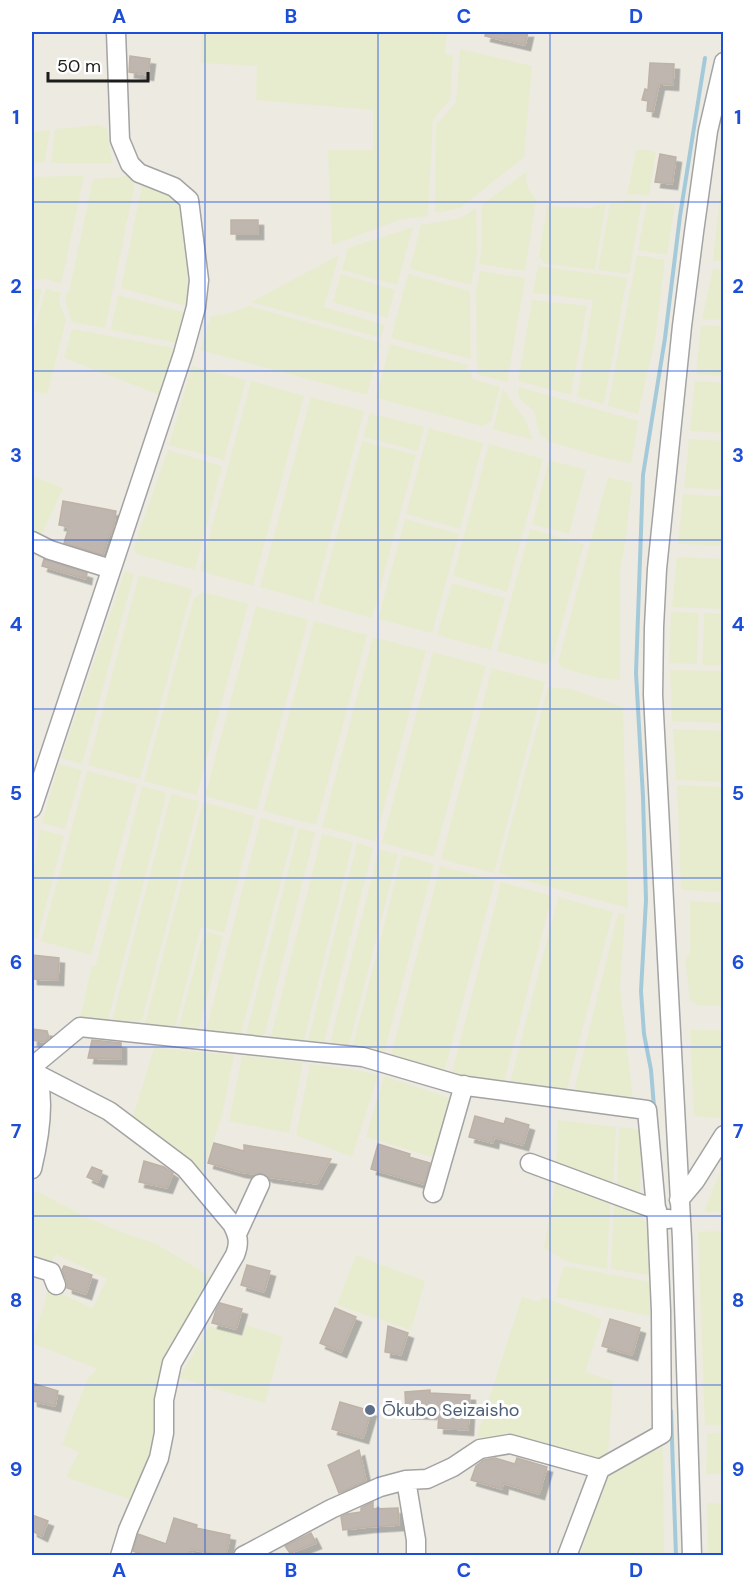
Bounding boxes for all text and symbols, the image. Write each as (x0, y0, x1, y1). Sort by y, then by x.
text: A (112, 3, 126, 29)
text: B (285, 3, 297, 29)
text: C (457, 3, 471, 29)
text: D (629, 3, 643, 29)
scale bar (48, 45, 148, 83)
text: 50 m (57, 54, 101, 78)
text: 1 (12, 104, 20, 130)
text: 1 (734, 104, 742, 130)
text: 2 (10, 273, 22, 299)
text: 2 (732, 273, 744, 299)
text: 3 (10, 442, 22, 468)
text: 3 (732, 442, 744, 468)
text: 4 (10, 611, 23, 637)
text: 4 (732, 611, 745, 637)
text: 5 (10, 780, 22, 806)
text: 5 (732, 780, 744, 806)
text: 6 (10, 949, 22, 975)
text: 6 (732, 949, 744, 975)
text: 7 (11, 1118, 22, 1144)
text: 7 (733, 1118, 744, 1144)
text: 8 (10, 1287, 22, 1313)
text: 8 (732, 1287, 744, 1313)
place label: Ōkubo Seizaisho (382, 1398, 519, 1422)
marker: Ōkubo Seizaisho (363, 1403, 377, 1417)
text: 9 (10, 1456, 22, 1482)
text: 9 (732, 1456, 744, 1482)
text: A (112, 1557, 126, 1583)
text: B (285, 1557, 297, 1583)
text: C (457, 1557, 471, 1583)
text: D (629, 1557, 643, 1583)

